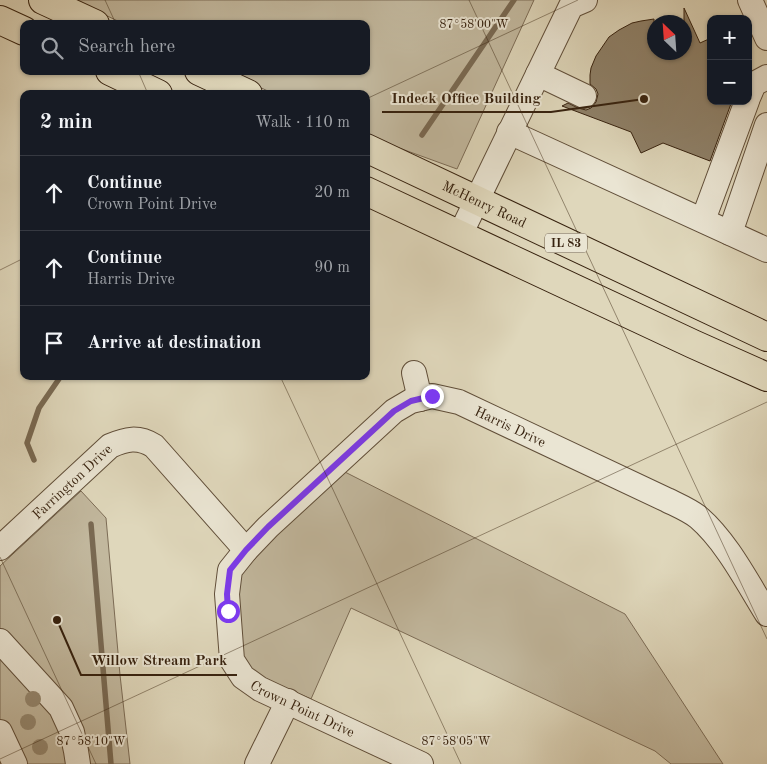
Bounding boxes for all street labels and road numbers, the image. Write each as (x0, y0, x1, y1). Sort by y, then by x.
street label: McHenry Road (440, 179, 528, 231)
road number: IL 83 (545, 234, 587, 252)
street label: Harris Drive (472, 404, 548, 450)
street label: Farrington Drive (30, 442, 115, 522)
street label: Crown Point Drive (247, 678, 357, 740)

